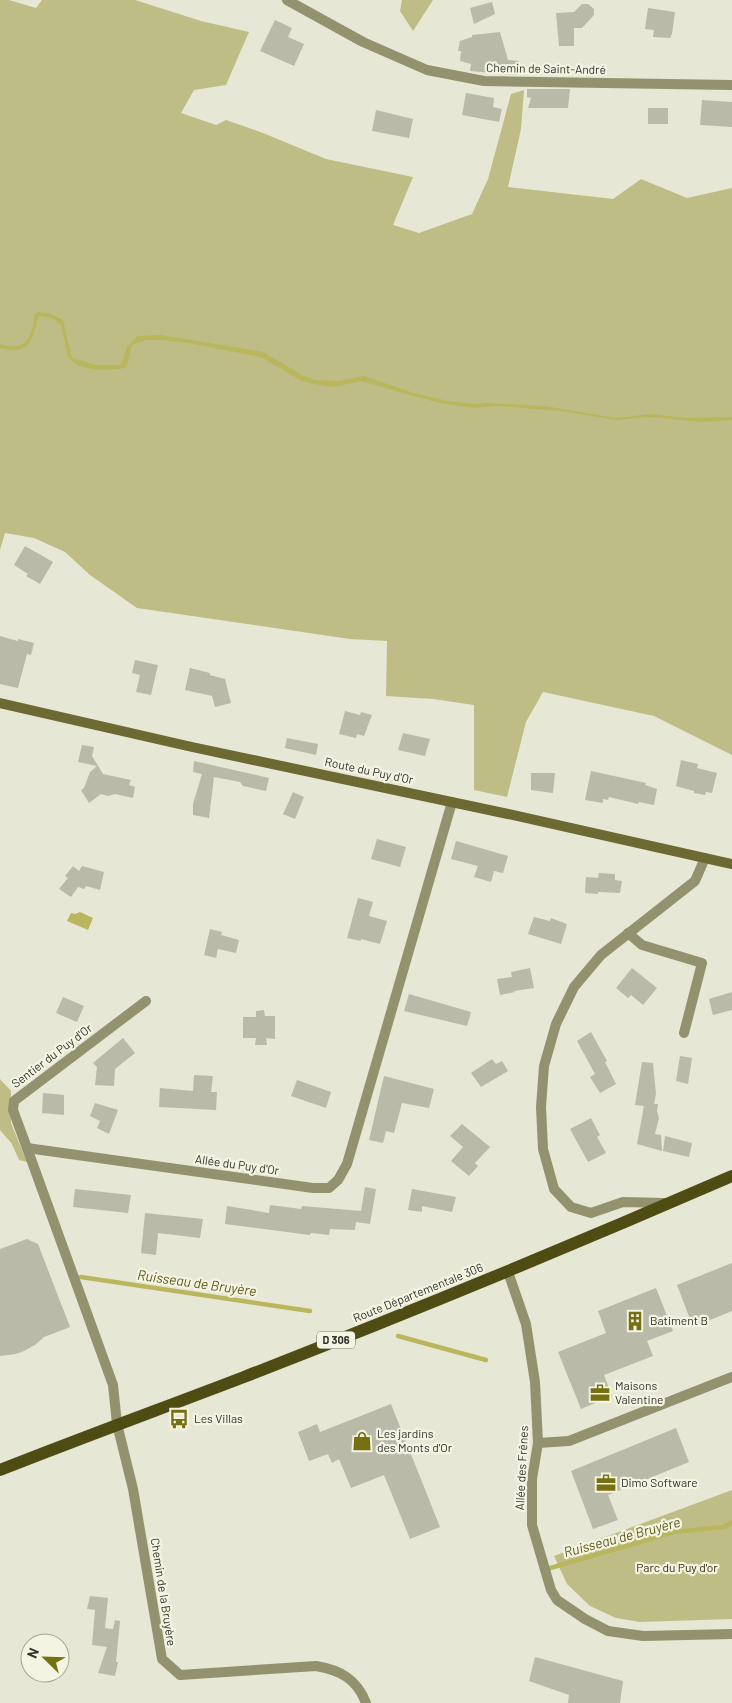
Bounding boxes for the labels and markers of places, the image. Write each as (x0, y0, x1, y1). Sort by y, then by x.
building icon: Batiment B (624, 1310, 646, 1332)
place label: Batiment B (650, 1313, 708, 1327)
place label: Maisons Valentine (615, 1378, 663, 1406)
office icon: Maisons Valentine (589, 1382, 611, 1404)
bus stop icon: Les Villas (168, 1408, 190, 1430)
place label: Les Villas (194, 1411, 243, 1425)
place label: Les jardins des Monts d'Or (377, 1426, 453, 1454)
shop icon: Les jardins des Monts d'Or (351, 1430, 373, 1452)
office icon: Dimo Software (595, 1472, 617, 1494)
place label: Dimo Software (621, 1475, 698, 1489)

